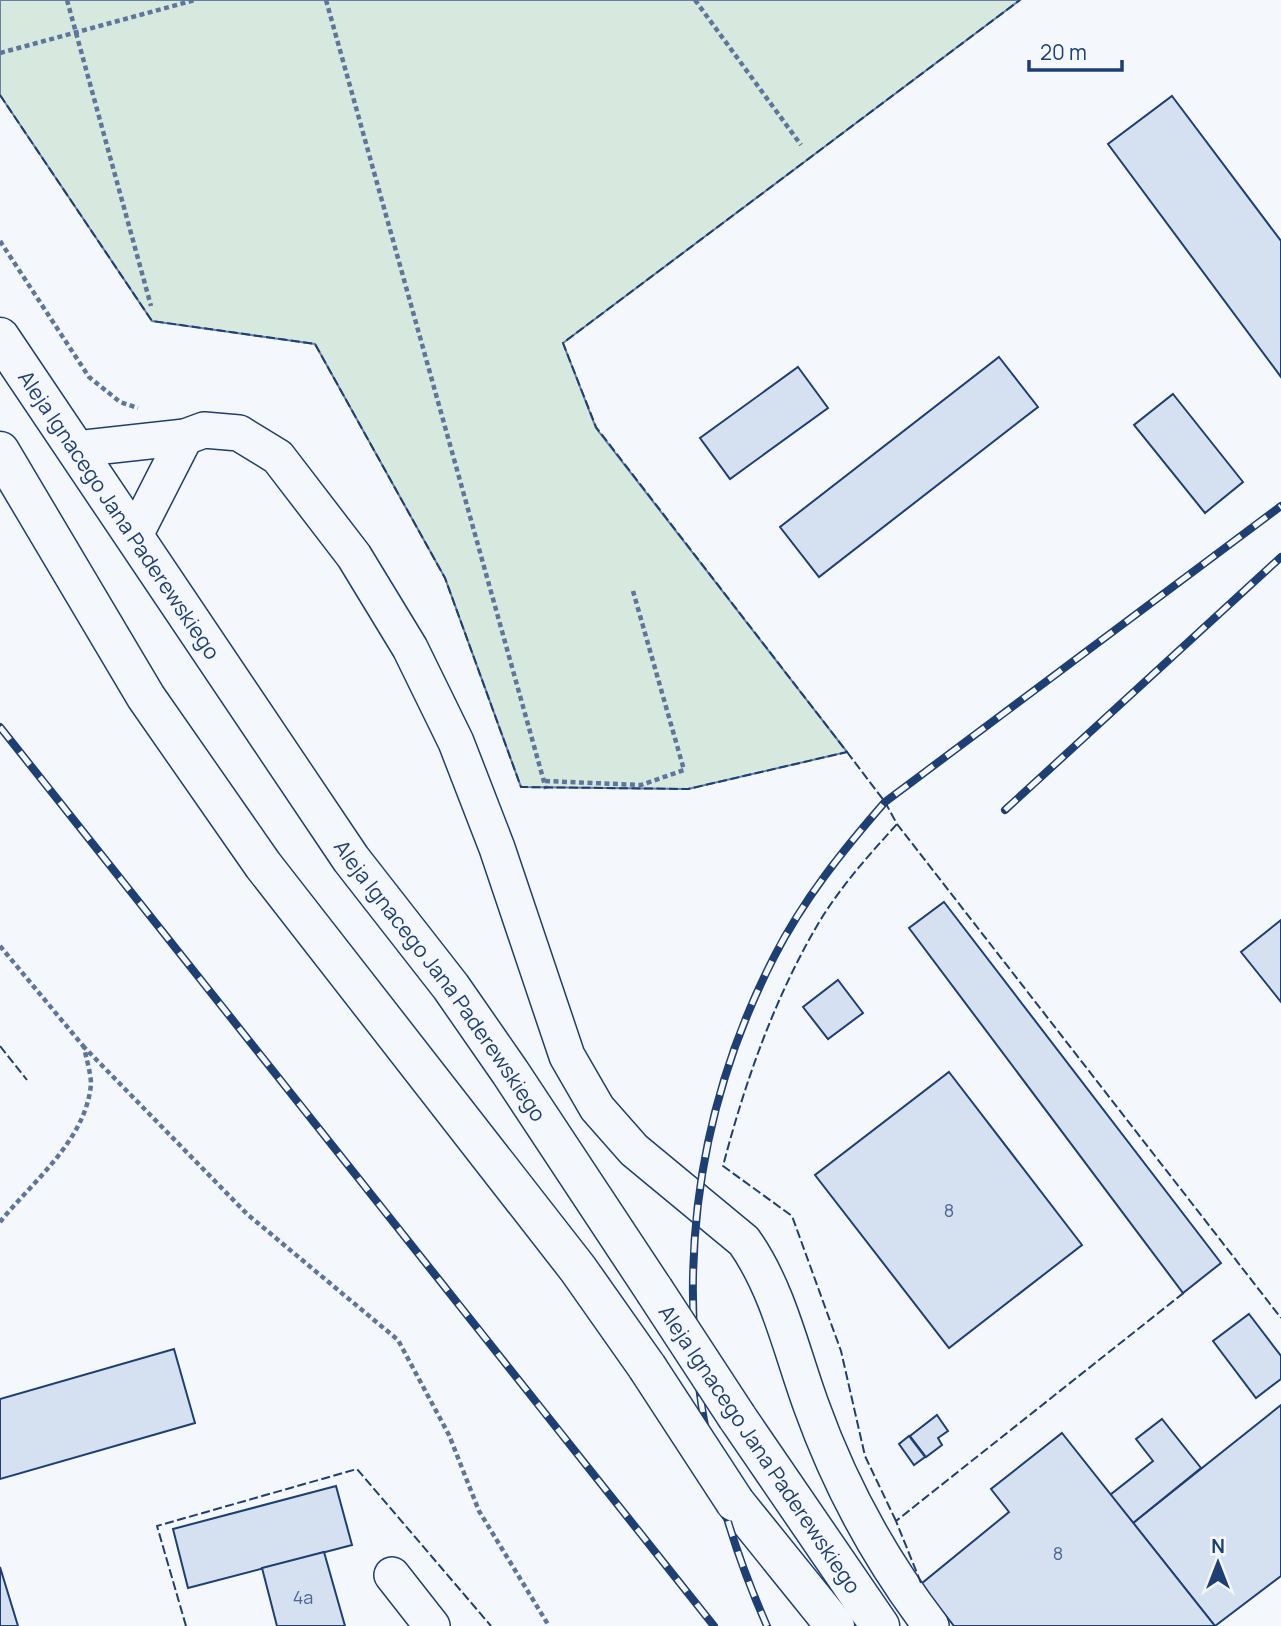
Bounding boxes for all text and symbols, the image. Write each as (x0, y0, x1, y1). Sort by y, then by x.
scale bar (1029, 28, 1122, 72)
text: 20 m (1040, 38, 1087, 66)
street label: Aleja Ignacego Jana Paderewskiego (12, 365, 227, 665)
street label: Aleja Ignacego Jana Paderewskiego (328, 834, 553, 1127)
house number: 8 (944, 1198, 954, 1222)
street label: Aleja Ignacego Jana Paderewskiego (653, 1299, 867, 1599)
north arrow (1183, 1528, 1253, 1598)
text: N (1211, 1533, 1225, 1559)
house number: 8 (1053, 1541, 1063, 1565)
house number: 4a (293, 1585, 313, 1609)

